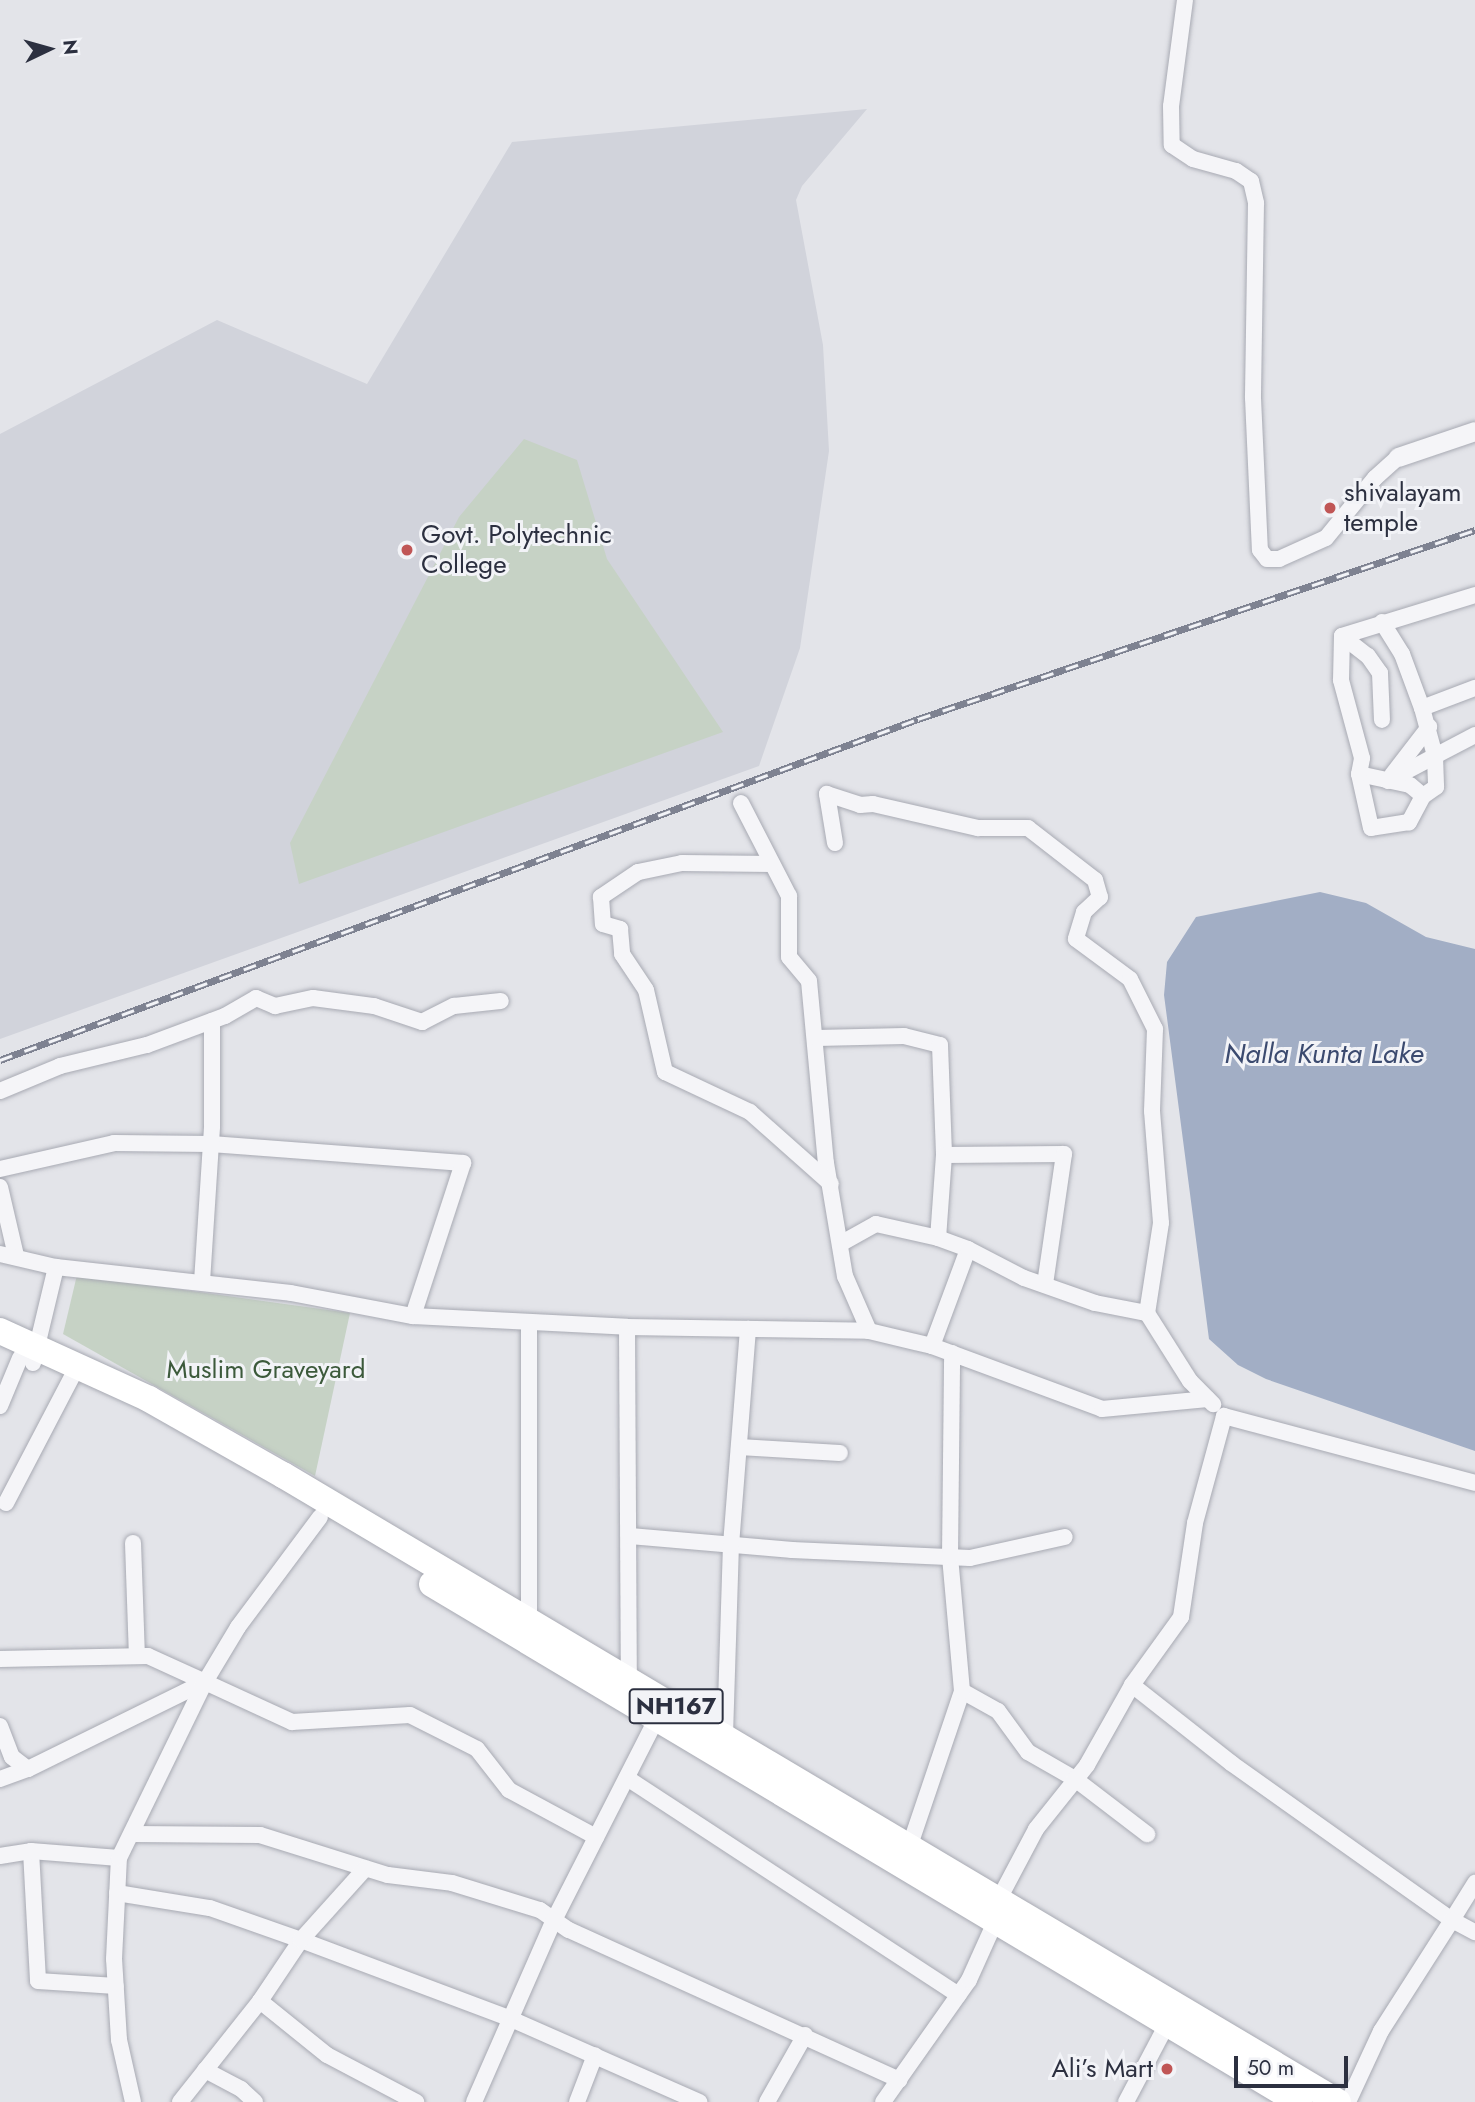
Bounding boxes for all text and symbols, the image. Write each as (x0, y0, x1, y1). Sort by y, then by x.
north arrow (14, 14, 84, 84)
text: N (56, 38, 85, 56)
place label: shivalayam temple (1344, 477, 1461, 538)
marker: shivalayam temple (1322, 500, 1338, 516)
place label: Govt. Polytechnic College (421, 519, 612, 580)
marker: Govt. Polytechnic College (399, 542, 415, 558)
water label: Nalla Kunta Lake (1224, 1037, 1424, 1071)
park label: Muslim Graveyard (166, 1354, 366, 1386)
road number: NH167 (627, 1686, 725, 1726)
scale bar (1237, 2042, 1351, 2086)
place label: Ali’s Mart (1052, 2053, 1153, 2085)
text: 50 m (1247, 2053, 1294, 2083)
marker: Ali’s Mart (1159, 2061, 1175, 2077)

